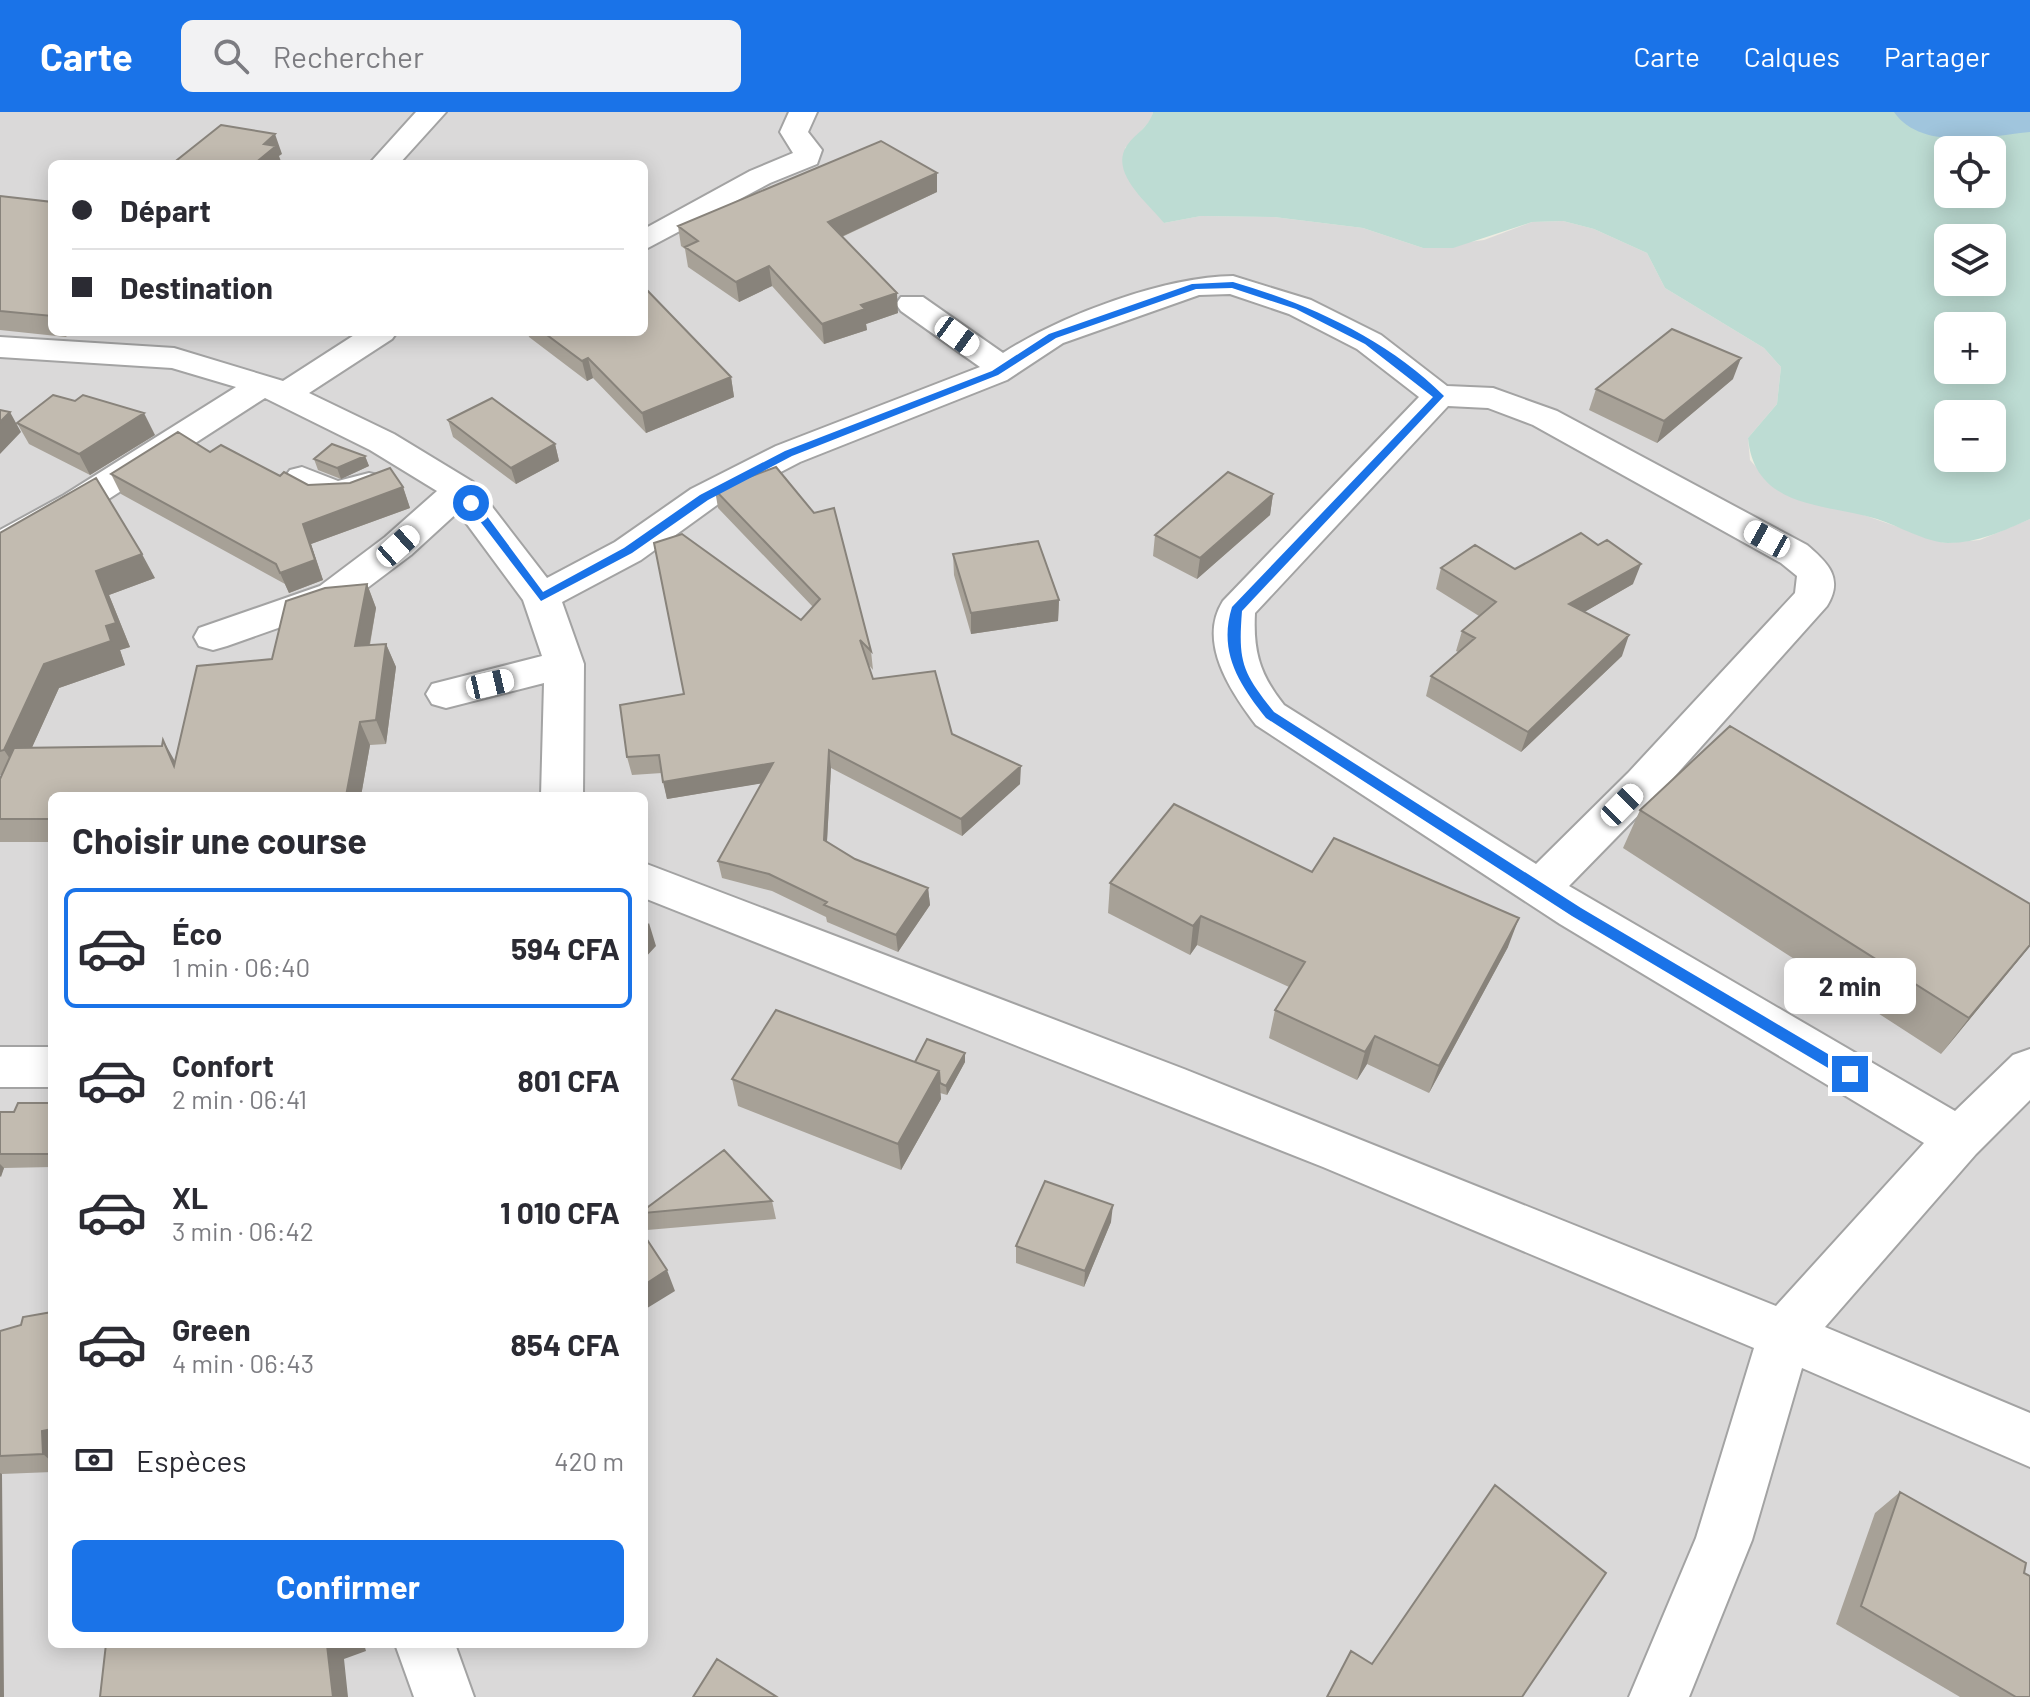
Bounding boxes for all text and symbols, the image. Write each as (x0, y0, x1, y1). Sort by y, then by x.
search box (181, 20, 741, 92)
text: Carte (40, 33, 133, 79)
icon: search (209, 34, 253, 78)
text: Rechercher (273, 38, 424, 74)
text: Carte (1633, 39, 1700, 73)
text: Calques (1744, 39, 1840, 73)
text: Partager (1884, 39, 1990, 73)
map controls (1934, 136, 2006, 472)
button: locate (1934, 136, 2006, 208)
text: Départ (120, 192, 211, 228)
button: layers (1934, 224, 2006, 296)
text: Destination (120, 269, 273, 305)
car (931, 312, 983, 360)
button: + (1934, 312, 2006, 384)
button: − (1934, 400, 2006, 472)
route start (453, 485, 489, 521)
car (1740, 517, 1794, 561)
car (372, 521, 424, 571)
car (464, 667, 516, 701)
car (1597, 780, 1647, 830)
text: Choisir une course (72, 818, 367, 861)
icon: car (76, 912, 148, 984)
text: Éco (172, 915, 222, 951)
text: 594 CFA (511, 930, 620, 966)
text: 1 min · 06:40 (172, 951, 310, 982)
callout: 2 min (1784, 958, 1916, 1014)
text: 2 min (1819, 970, 1881, 1001)
icon: car (76, 1044, 148, 1116)
text: Confort (172, 1047, 274, 1083)
route end (1832, 1056, 1868, 1092)
text: 801 CFA (518, 1062, 620, 1098)
text: 2 min · 06:41 (172, 1083, 307, 1114)
icon: car (76, 1176, 148, 1248)
text: XL (172, 1179, 208, 1215)
text: 1 010 CFA (500, 1194, 620, 1230)
text: 3 min · 06:42 (172, 1215, 314, 1246)
icon: car (76, 1308, 148, 1380)
text: Green (172, 1311, 251, 1347)
text: 854 CFA (511, 1326, 620, 1362)
text: 4 min · 06:43 (172, 1347, 314, 1378)
icon: cash (72, 1438, 116, 1482)
text: Espèces (136, 1442, 247, 1478)
text: 420 m (554, 1445, 624, 1476)
button: Confirmer (72, 1540, 624, 1632)

